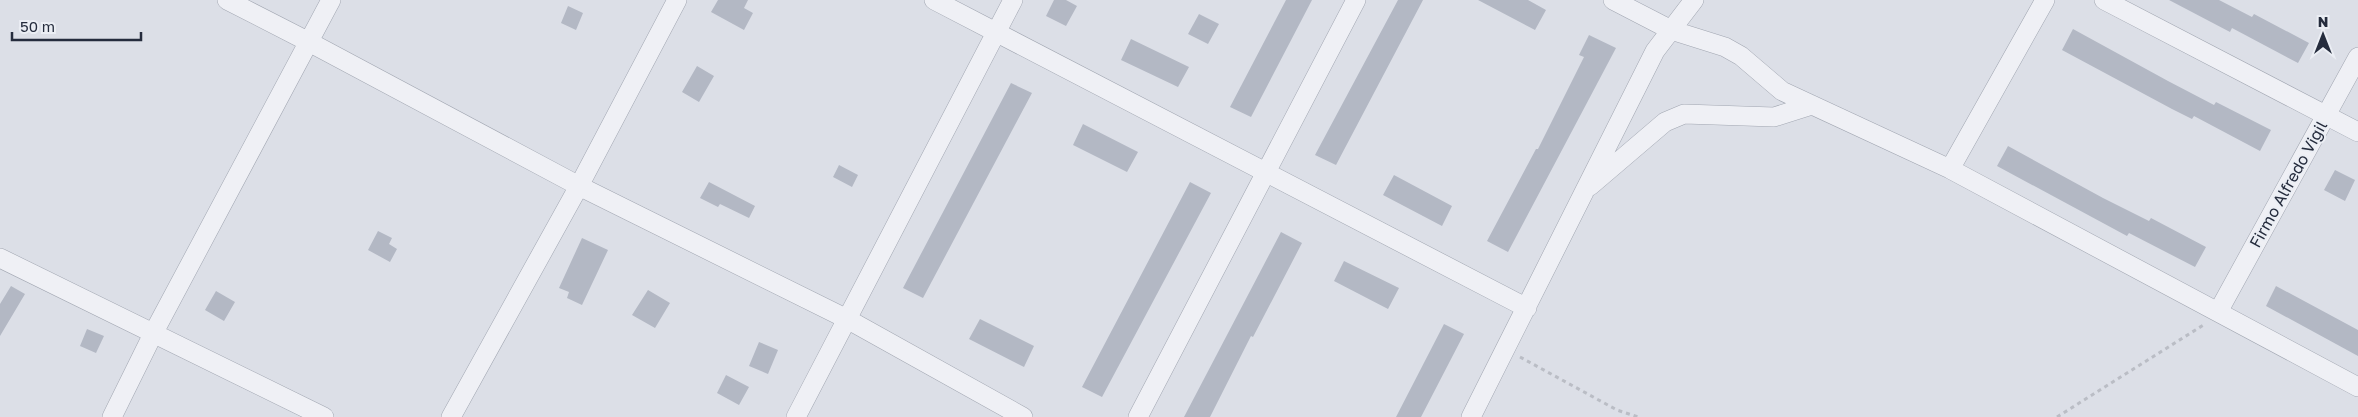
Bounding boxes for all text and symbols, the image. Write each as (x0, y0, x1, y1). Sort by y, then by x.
scale bar (12, 10, 141, 42)
north arrow (2298, 10, 2348, 60)
text: N (2318, 13, 2328, 30)
text: 50 m (20, 17, 55, 35)
street label: Firmo Alfredo Vigil (2245, 117, 2331, 251)

